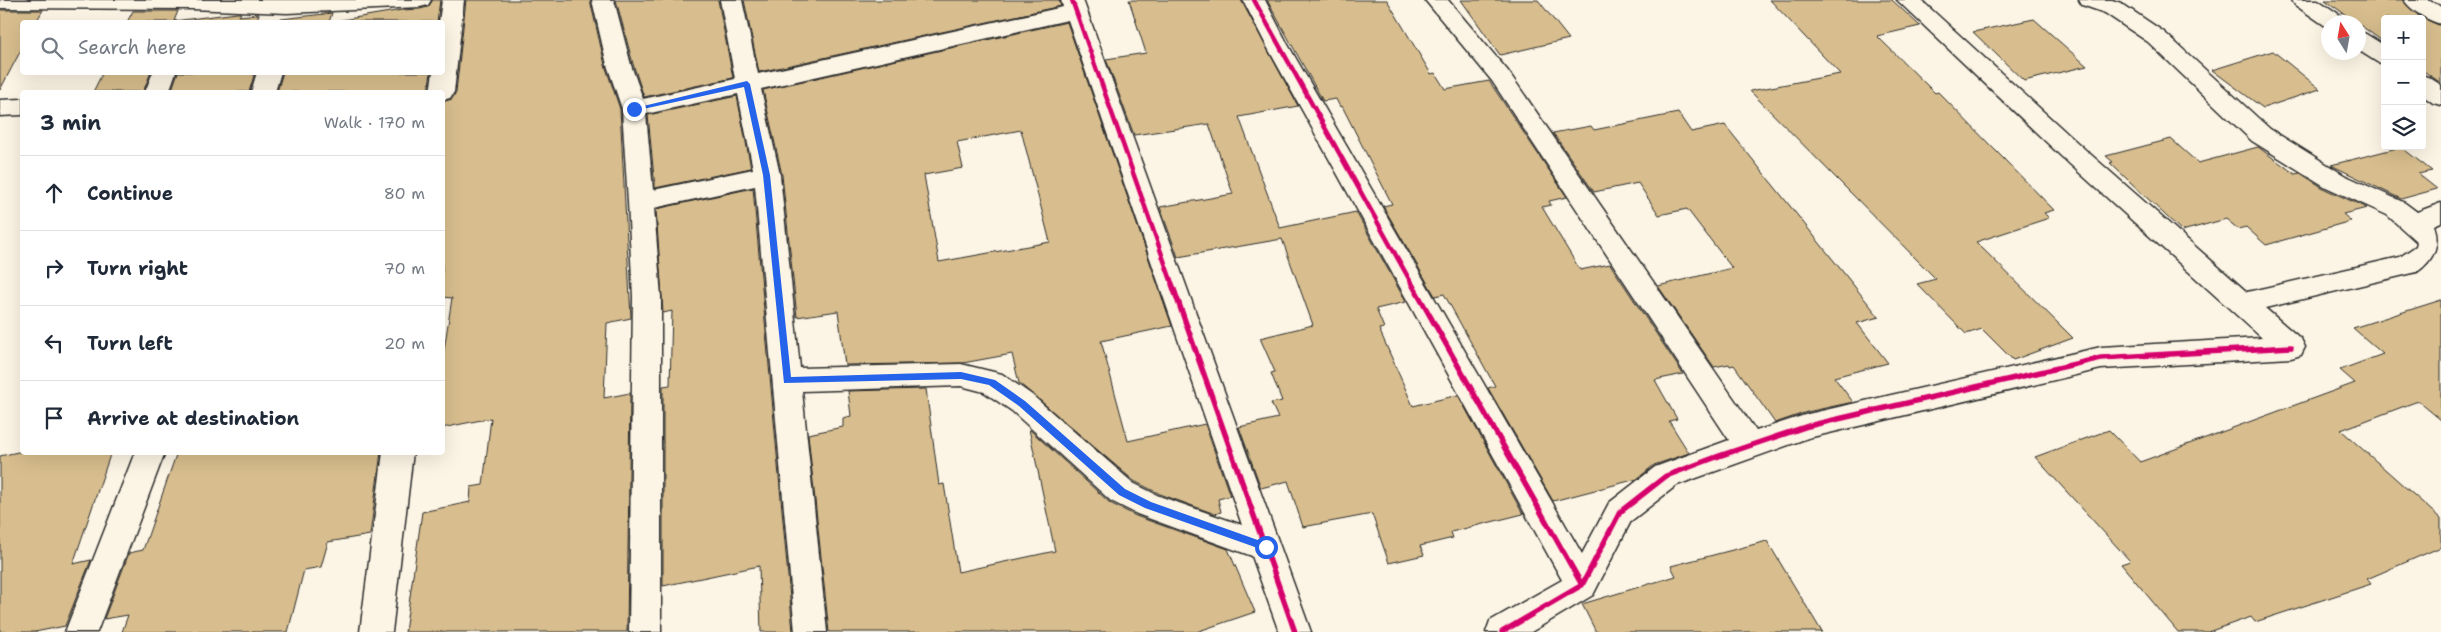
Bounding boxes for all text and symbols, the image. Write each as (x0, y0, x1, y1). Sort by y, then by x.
north arrow (2321, 15, 2366, 60)
map controls (2381, 15, 2426, 150)
button: + (2381, 15, 2426, 60)
search box (20, 20, 445, 75)
icon: search (38, 34, 66, 62)
text: Search here (78, 35, 187, 60)
button: − (2381, 60, 2426, 105)
route end (623, 98, 646, 121)
button: layers (2381, 105, 2426, 150)
text: 3 min (40, 109, 101, 137)
text: Walk · 170 m (324, 112, 425, 133)
icon: ahead (40, 179, 68, 207)
text: Continue (87, 181, 173, 206)
text: 80 m (384, 183, 425, 204)
icon: right (40, 254, 68, 282)
text: Turn right (87, 256, 188, 281)
text: 70 m (384, 258, 425, 279)
icon: left (40, 329, 68, 357)
text: Turn left (87, 331, 173, 356)
text: 20 m (384, 333, 425, 354)
icon: arrive (40, 404, 68, 432)
text: Arrive at destination (87, 406, 299, 431)
route start (1255, 536, 1278, 559)

